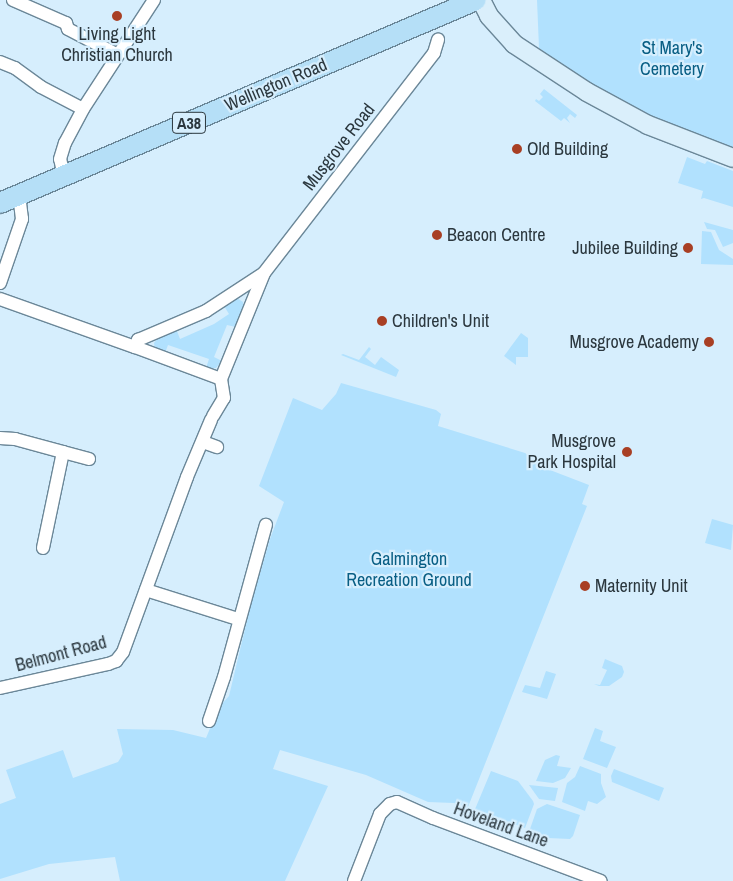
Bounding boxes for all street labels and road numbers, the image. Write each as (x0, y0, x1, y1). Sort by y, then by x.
street label: Wellington Road (222, 54, 330, 116)
street label: Musgrove Road (298, 99, 380, 195)
road number: A38 (172, 110, 206, 136)
street label: Belmont Road (13, 631, 109, 677)
street label: Hoveland Lane (451, 798, 551, 852)

